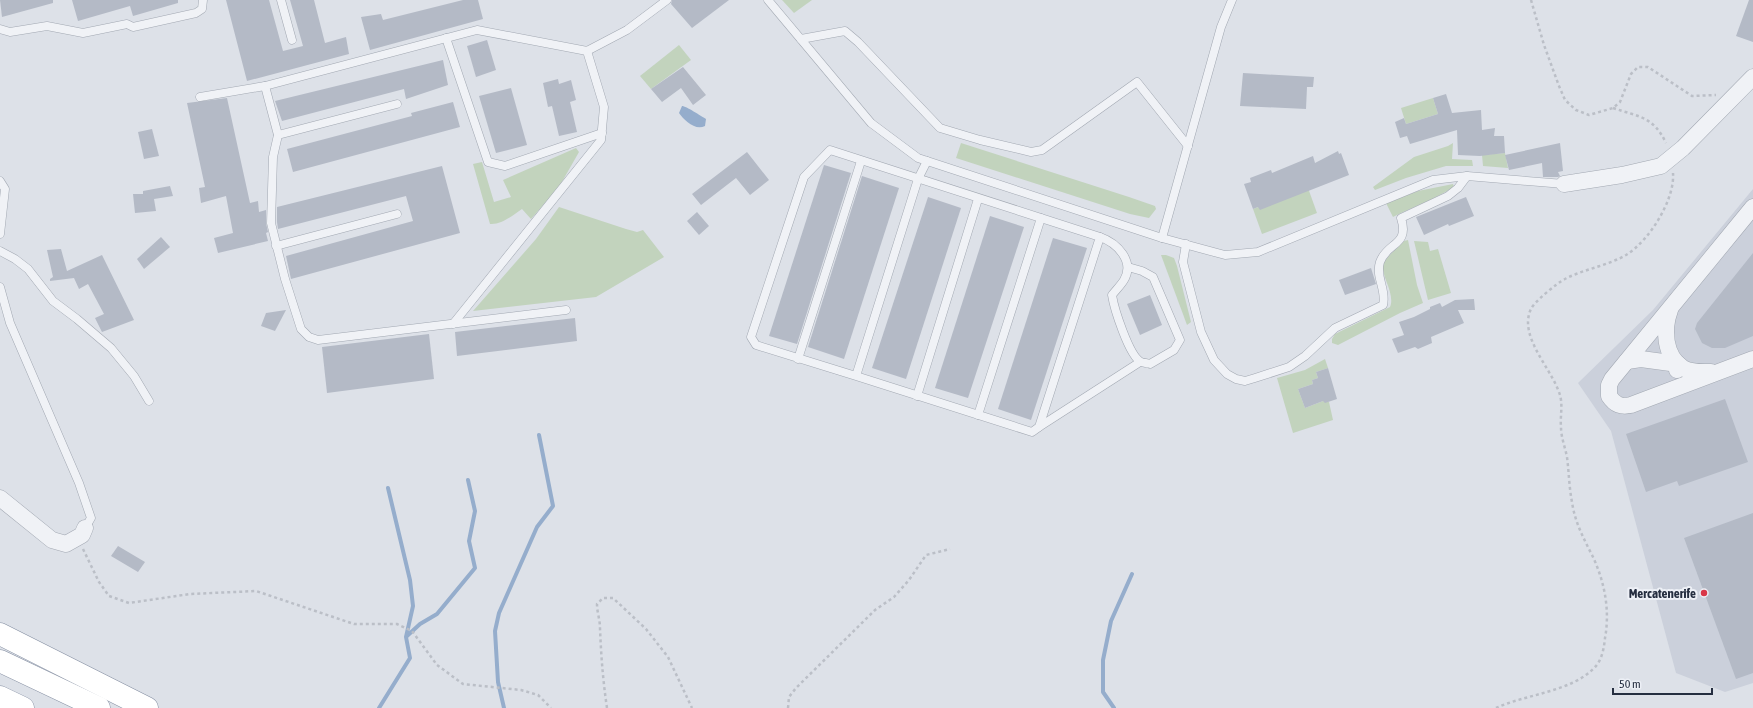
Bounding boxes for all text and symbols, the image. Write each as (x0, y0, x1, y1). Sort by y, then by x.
place label: Mercatenerife (1629, 586, 1696, 601)
marker: Mercatenerife (1699, 588, 1709, 598)
scale bar (1613, 670, 1712, 696)
text: 50 m (1619, 677, 1641, 691)

